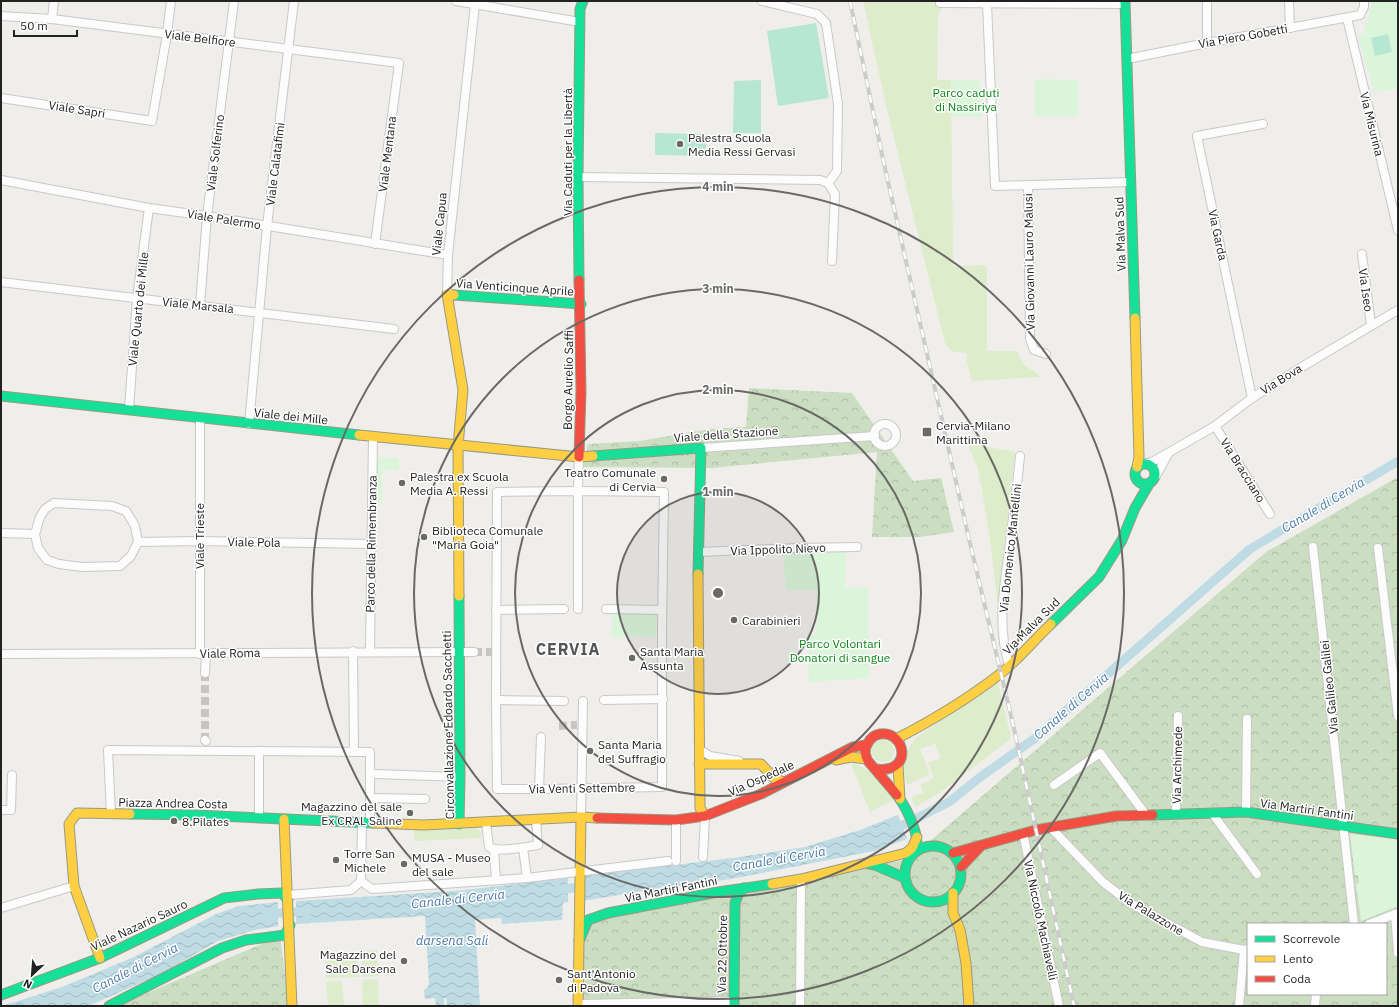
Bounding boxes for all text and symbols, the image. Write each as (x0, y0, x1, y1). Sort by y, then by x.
scale bar (14, 12, 77, 38)
text: 50 m (20, 18, 48, 33)
street label: Via Piero Gobetti (1197, 21, 1289, 51)
street label: Viale Belfiore (164, 26, 237, 50)
park label: Parco caduti di Nassiriya (933, 85, 999, 114)
street label: Via Caduti per la Libertà (560, 87, 575, 216)
street label: Via Misurina (1357, 90, 1387, 158)
street label: Viale Sapri (48, 97, 106, 121)
street label: Viale Solferino (203, 113, 227, 192)
street label: Viale Mentana (375, 115, 399, 193)
street label: Viale Calatafimi (262, 121, 288, 207)
place label: Palestra Scuola Media Ressi Gervasi (688, 130, 796, 159)
marker: Palestra Scuola Media Ressi Gervasi (675, 139, 685, 149)
text: 4 min (702, 179, 734, 194)
street label: Viale Capua (428, 191, 450, 256)
street label: Via Giovanni Lauro Malusi (1020, 193, 1038, 331)
street label: Via Malva Sud (1111, 196, 1129, 272)
street label: Viale Palermo (186, 206, 262, 232)
street label: Via Garda (1205, 208, 1231, 263)
street label: Viale Quarto dei Mille (125, 251, 151, 367)
street label: Via Iseo (1356, 267, 1376, 313)
street label: Via Venticinque Aprile (456, 275, 575, 299)
text: 3 min (702, 281, 734, 296)
street label: Viale Marsala (161, 294, 235, 316)
street label: Borgo Aurelio Saffi (560, 330, 576, 430)
street label: Via Bova (1257, 360, 1305, 398)
text: 2 min (702, 382, 734, 397)
street label: Viale dei Mille (253, 405, 329, 427)
place label: Cervia-Milano Marittima (936, 418, 1011, 447)
street label: Viale della Stazione (673, 423, 779, 445)
marker: Cervia-Milano Marittima (921, 426, 933, 438)
street label: Via Bracciano (1217, 435, 1269, 505)
place label: Teatro Comunale di Cervia (564, 465, 657, 494)
place label: Palestra ex Scuola Media A. Ressi (410, 469, 509, 498)
water label: Canale di Cervia (1278, 473, 1368, 537)
marker: Teatro Comunale di Cervia (659, 474, 669, 484)
street label: Parco della Rimembranza (362, 475, 380, 613)
marker: Palestra ex Scuola Media A. Ressi (397, 478, 407, 488)
street label: Via Domenico Mantellini (996, 483, 1024, 613)
text: 1 min (702, 484, 734, 499)
street label: Viale Trieste (192, 502, 207, 569)
place label: Biblioteca Comunale "Maria Goia" (432, 523, 544, 552)
marker: Biblioteca Comunale "Maria Goia" (419, 532, 429, 542)
street label: Viale Pola (227, 534, 281, 550)
street label: Via Ippolito Nievo (730, 540, 826, 558)
centre of rings (711, 586, 725, 600)
street label: Via Malva Sud (999, 594, 1063, 658)
place label: Carabinieri (742, 613, 800, 628)
marker: Carabinieri (729, 615, 739, 625)
street label: Circonvallazione Edoardo Sacchetti (439, 631, 457, 819)
park label: Parco Volontari Donatori di sangue (790, 636, 891, 665)
district label: CERVIA (536, 639, 600, 659)
street label: Via Galileo Galilei (1317, 640, 1341, 734)
place label: Santa Maria Assunta (640, 644, 704, 673)
street label: Viale Roma (200, 645, 261, 661)
marker: Santa Maria Assunta (627, 653, 637, 663)
water label: Canale di Cervia (1030, 669, 1112, 743)
street label: Via Archimede (1169, 725, 1185, 804)
place label: Santa Maria del Suffragio (598, 737, 666, 766)
marker: Santa Maria del Suffragio (585, 746, 595, 756)
street label: Via Ospedale (726, 757, 797, 799)
street label: Via Venti Settembre (529, 780, 636, 796)
street label: Piazza Andrea Costa (118, 795, 228, 811)
street label: Via Martiri Fantini (1259, 795, 1355, 823)
place label: Magazzino del sale Ex CRAL Saline (301, 799, 402, 828)
marker: Magazzino del sale Ex CRAL Saline (405, 808, 415, 818)
place label: 8.Pilates (182, 814, 229, 829)
marker: 8.Pilates (169, 816, 179, 826)
water label: Canale di Cervia (731, 842, 827, 876)
place label: Torre San Michele (344, 846, 395, 875)
place label: MUSA - Museo del sale (412, 850, 491, 879)
marker: Torre San Michele (331, 855, 341, 865)
street label: Via Niccolò Machiavelli (1021, 858, 1061, 982)
marker: MUSA - Museo del sale (399, 859, 409, 869)
street label: Via Martiri Fantini (623, 873, 719, 905)
water label: Canale di Cervia (410, 886, 506, 912)
street label: Via Palazzone (1115, 888, 1187, 939)
street label: Viale Nazario Sauro (88, 896, 190, 954)
street label: Via 22 Ottobre (714, 914, 730, 993)
legend (1247, 923, 1387, 995)
text: Scorrevole (1283, 931, 1341, 946)
water label: darsena Sali (416, 932, 489, 949)
water label: Canale di Cervia (89, 939, 181, 997)
place label: Magazzino del Sale Darsena (320, 947, 397, 976)
text: Lento (1283, 951, 1313, 966)
north arrow (12, 955, 52, 995)
marker: Magazzino del Sale Darsena (399, 956, 409, 966)
place label: Sant'Antonio di Padova (567, 966, 636, 995)
text: Coda (1283, 971, 1311, 986)
marker: Sant'Antonio di Padova (554, 975, 564, 985)
text: N (21, 976, 34, 992)

